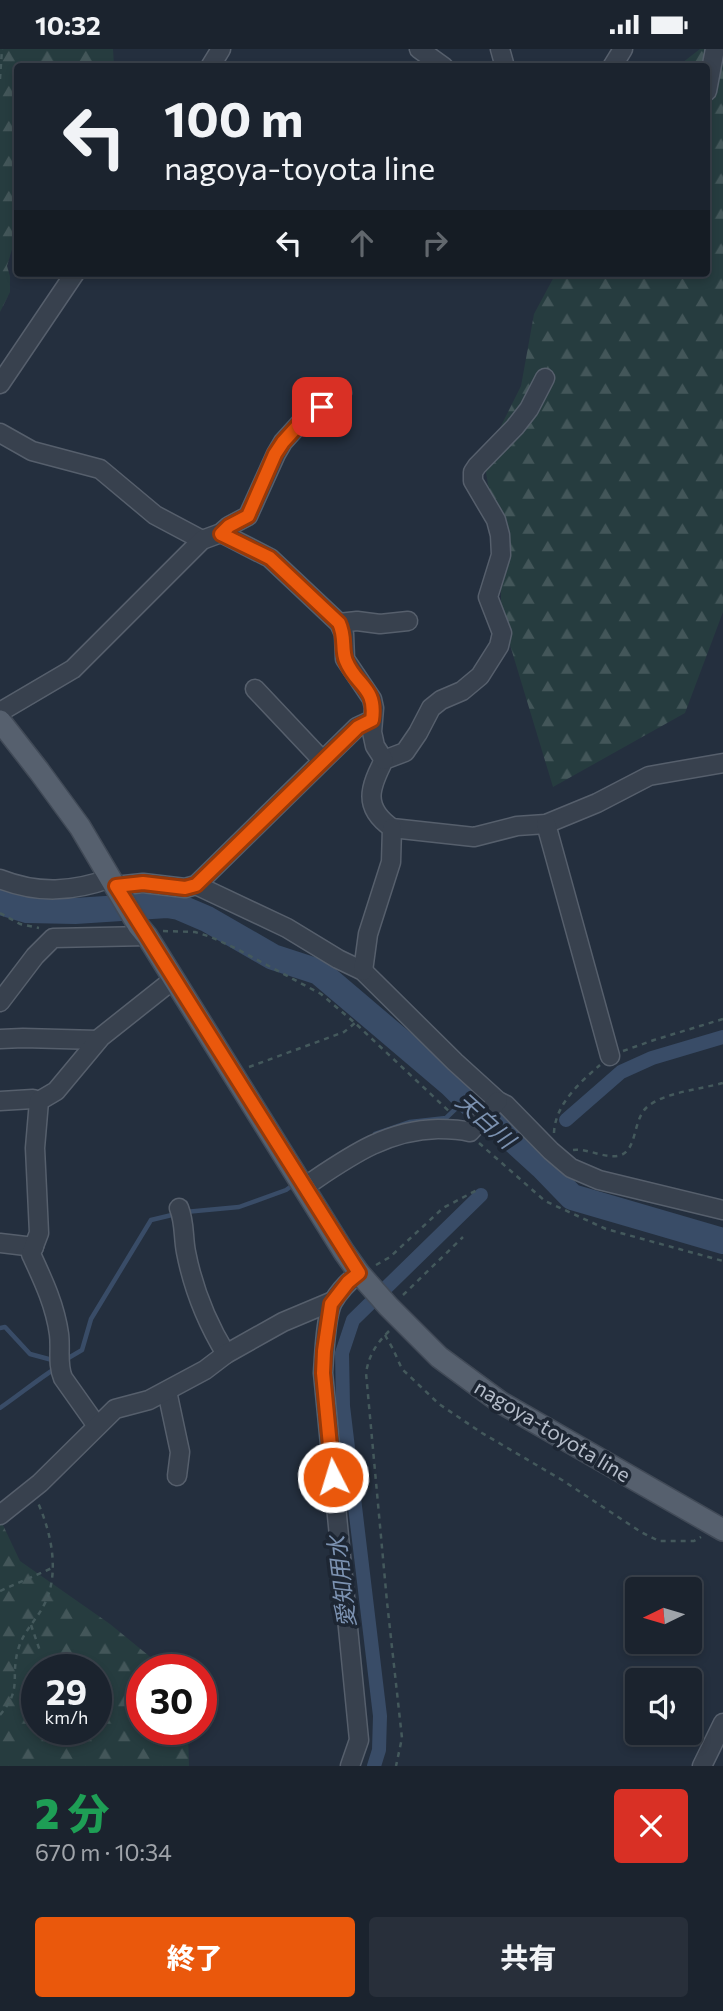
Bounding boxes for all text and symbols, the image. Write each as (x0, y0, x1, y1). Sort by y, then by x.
text: 10:32 (35, 9, 101, 40)
text: 100 m (164, 87, 303, 147)
icon: left (49, 91, 140, 182)
text: nagoya-toyota line (164, 147, 435, 187)
icon: left (270, 224, 308, 262)
icon: ahead (343, 224, 381, 262)
icon: right (416, 224, 454, 262)
pin (292, 377, 352, 437)
icon: arrive (303, 388, 341, 426)
water label: 天白川 (451, 1087, 523, 1155)
street label: nagoya-toyota line (470, 1373, 636, 1487)
position arrow (296, 1440, 370, 1514)
water label: 愛知用水 (321, 1532, 361, 1629)
north arrow (625, 1577, 702, 1654)
map controls (625, 1577, 702, 1745)
speed limit sign: 30 (126, 1654, 217, 1745)
button: sound (625, 1668, 702, 1745)
text: 29 (46, 1669, 87, 1712)
text: km/h (45, 1706, 88, 1728)
text: 2 分 (35, 1786, 109, 1838)
button: close (614, 1789, 688, 1863)
text: 670 m · 10:34 (35, 1838, 172, 1866)
button: 終了 (35, 1917, 355, 1997)
button: 共有 (369, 1917, 688, 1997)

